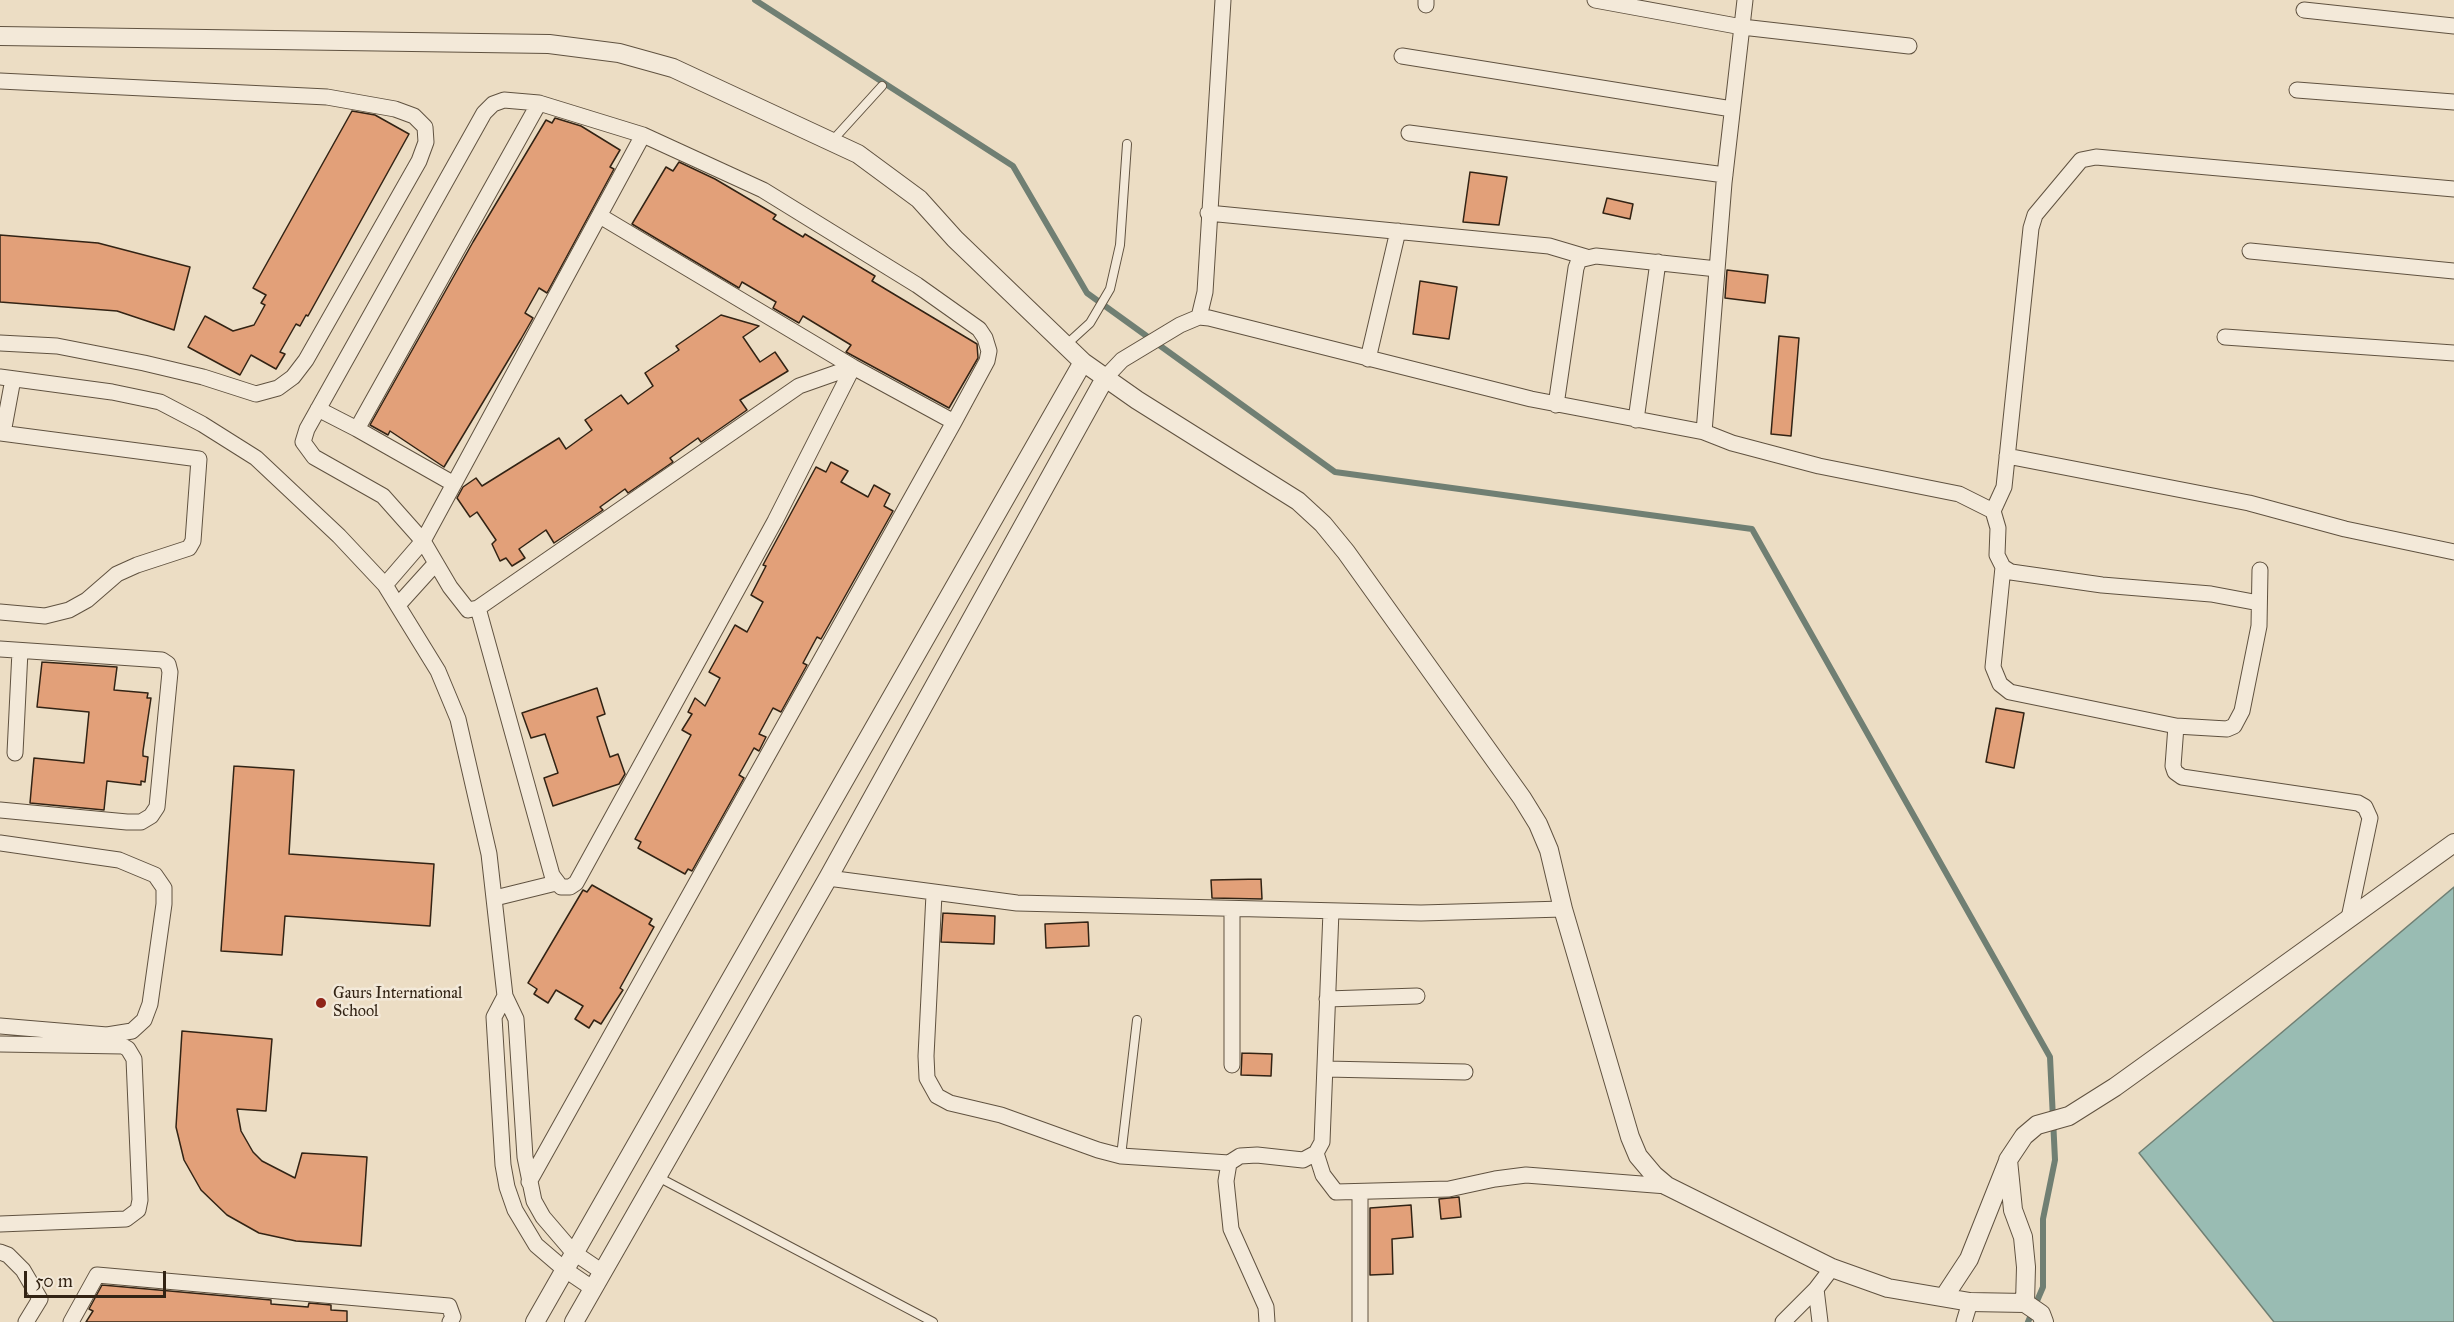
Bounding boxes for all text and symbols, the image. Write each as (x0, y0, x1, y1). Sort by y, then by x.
place label: Gaurs International School (333, 984, 462, 1022)
marker: Gaurs International School (314, 996, 328, 1010)
scale bar (27, 1259, 170, 1297)
text: 50 m (35, 1270, 73, 1292)

